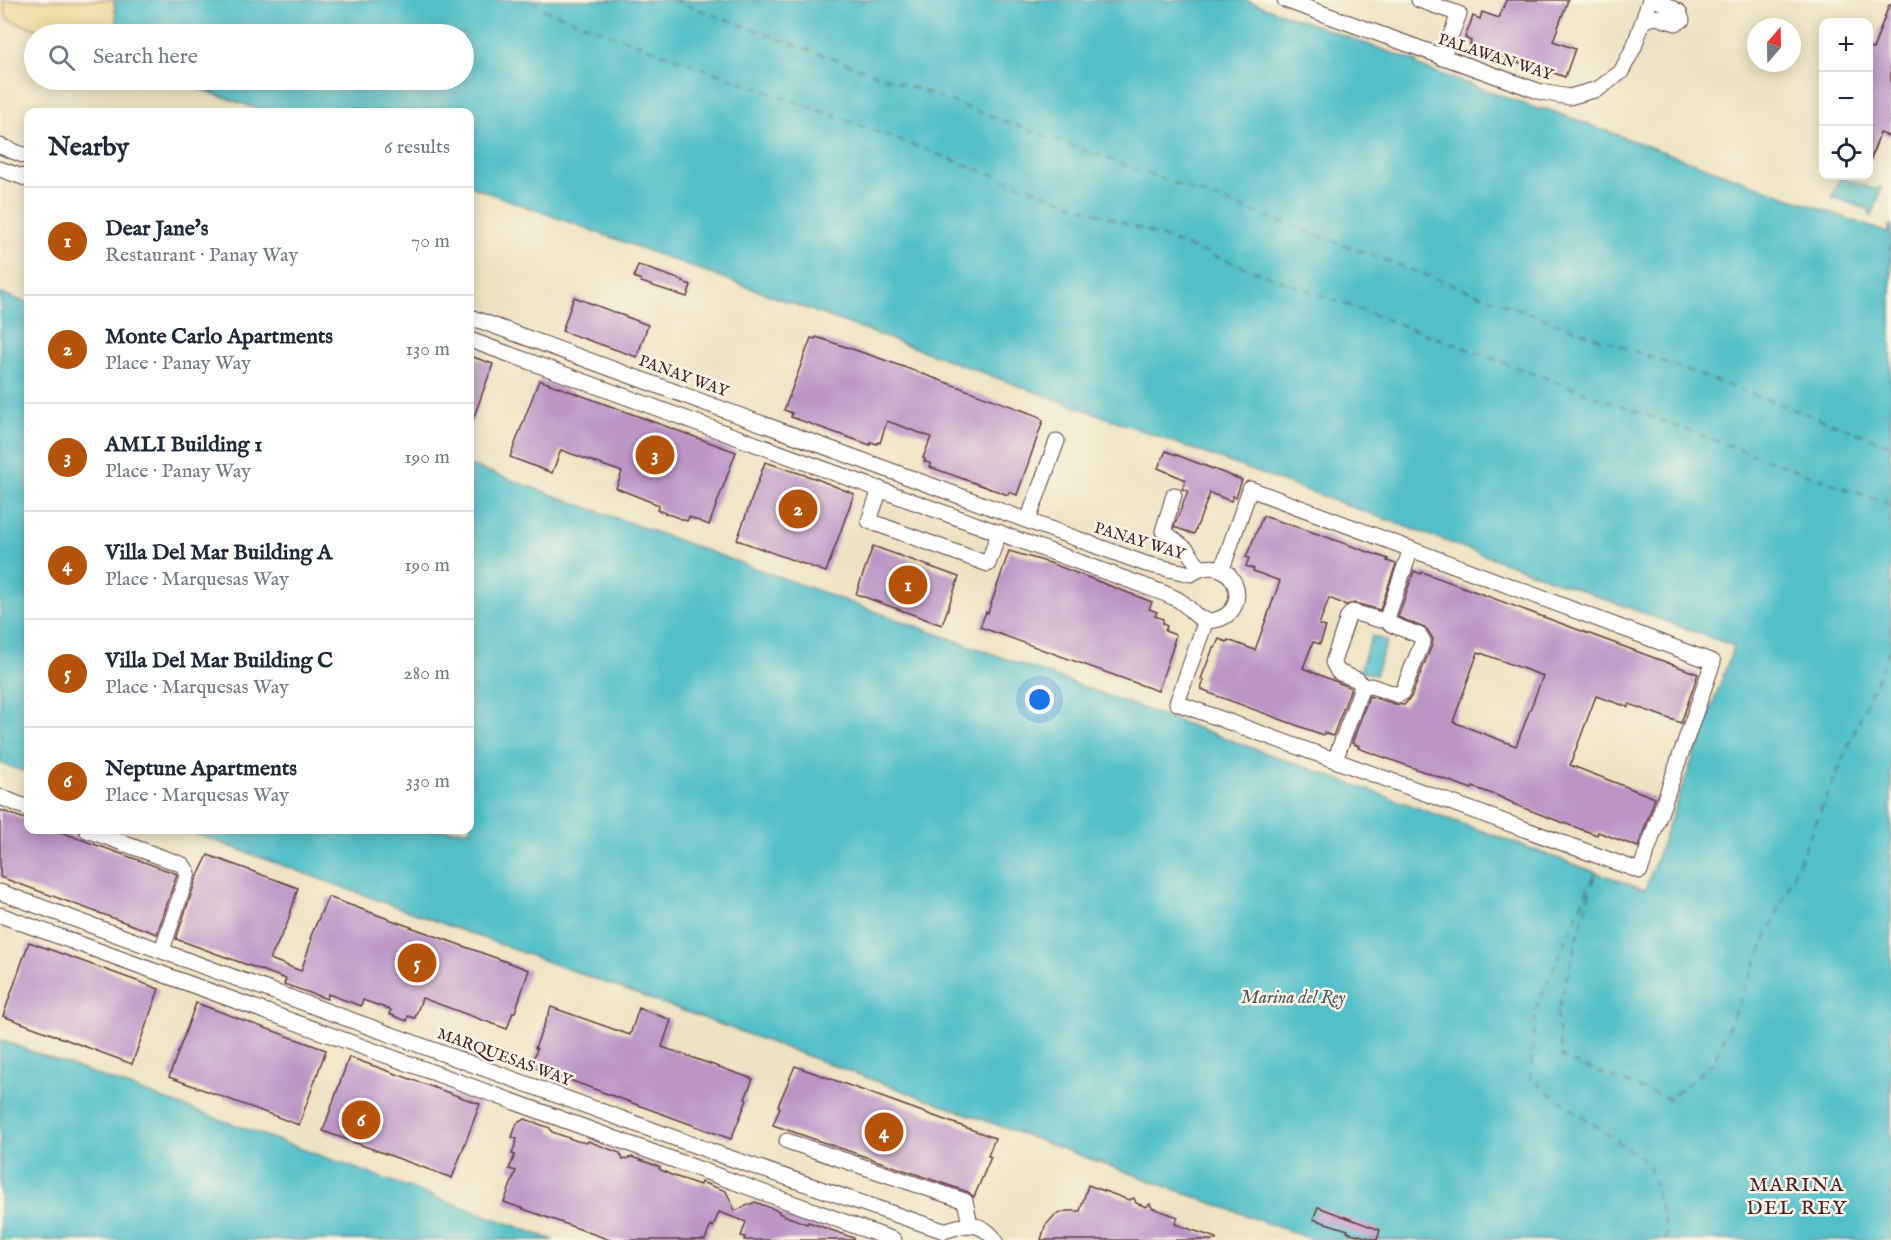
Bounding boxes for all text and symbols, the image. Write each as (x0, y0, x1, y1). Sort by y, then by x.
north arrow (1747, 18, 1801, 72)
map controls (1819, 18, 1873, 180)
button: + (1819, 18, 1873, 72)
search box (24, 24, 474, 90)
street label: PALAWAN WAY (1435, 30, 1557, 86)
icon: search (45, 41, 78, 74)
text: Search here (93, 43, 198, 71)
button: − (1819, 72, 1873, 126)
button: locate (1819, 126, 1873, 180)
text: Nearby (48, 131, 129, 164)
text: 6 results (384, 135, 450, 160)
text: Dear Jane's (105, 215, 209, 243)
text: 1 (64, 229, 71, 254)
text: 70 m (411, 229, 450, 254)
text: Restaurant · Panay Way (105, 243, 298, 268)
text: Monte Carlo Apartments (105, 323, 333, 351)
text: 2 (63, 337, 72, 362)
text: 130 m (405, 337, 450, 362)
text: Place · Panay Way (105, 351, 251, 376)
street label: PANAY WAY (636, 351, 732, 403)
text: AMLI Building 1 (105, 431, 263, 459)
pin: 3 (636, 432, 674, 478)
text: 3 (64, 445, 71, 470)
text: 190 m (404, 445, 450, 470)
text: Place · Panay Way (105, 459, 251, 484)
pin: 2 (778, 486, 818, 532)
street label: PANAY WAY (1092, 519, 1188, 566)
text: Villa Del Mar Building A (105, 539, 332, 567)
text: 4 (63, 553, 72, 578)
text: 190 m (404, 553, 450, 578)
pin: 1 (888, 562, 928, 608)
text: Place · Marquesas Way (105, 567, 289, 592)
text: Villa Del Mar Building C (105, 647, 333, 675)
text: 5 (64, 661, 71, 686)
text: 280 m (403, 661, 450, 686)
text: Place · Marquesas Way (105, 675, 289, 700)
your location (1025, 685, 1054, 714)
text: Neptune Apartments (105, 755, 297, 783)
text: 6 (63, 769, 72, 794)
text: 330 m (405, 769, 450, 794)
text: Place · Marquesas Way (105, 783, 289, 808)
pin: 5 (398, 940, 436, 986)
water label: Marina del Rey (1241, 987, 1346, 1010)
street label: MARQUESAS WAY (434, 1024, 575, 1092)
pin: 6 (342, 1098, 380, 1142)
pin: 4 (864, 1110, 904, 1154)
district label: MARINA DEL REY (1746, 1173, 1848, 1221)

